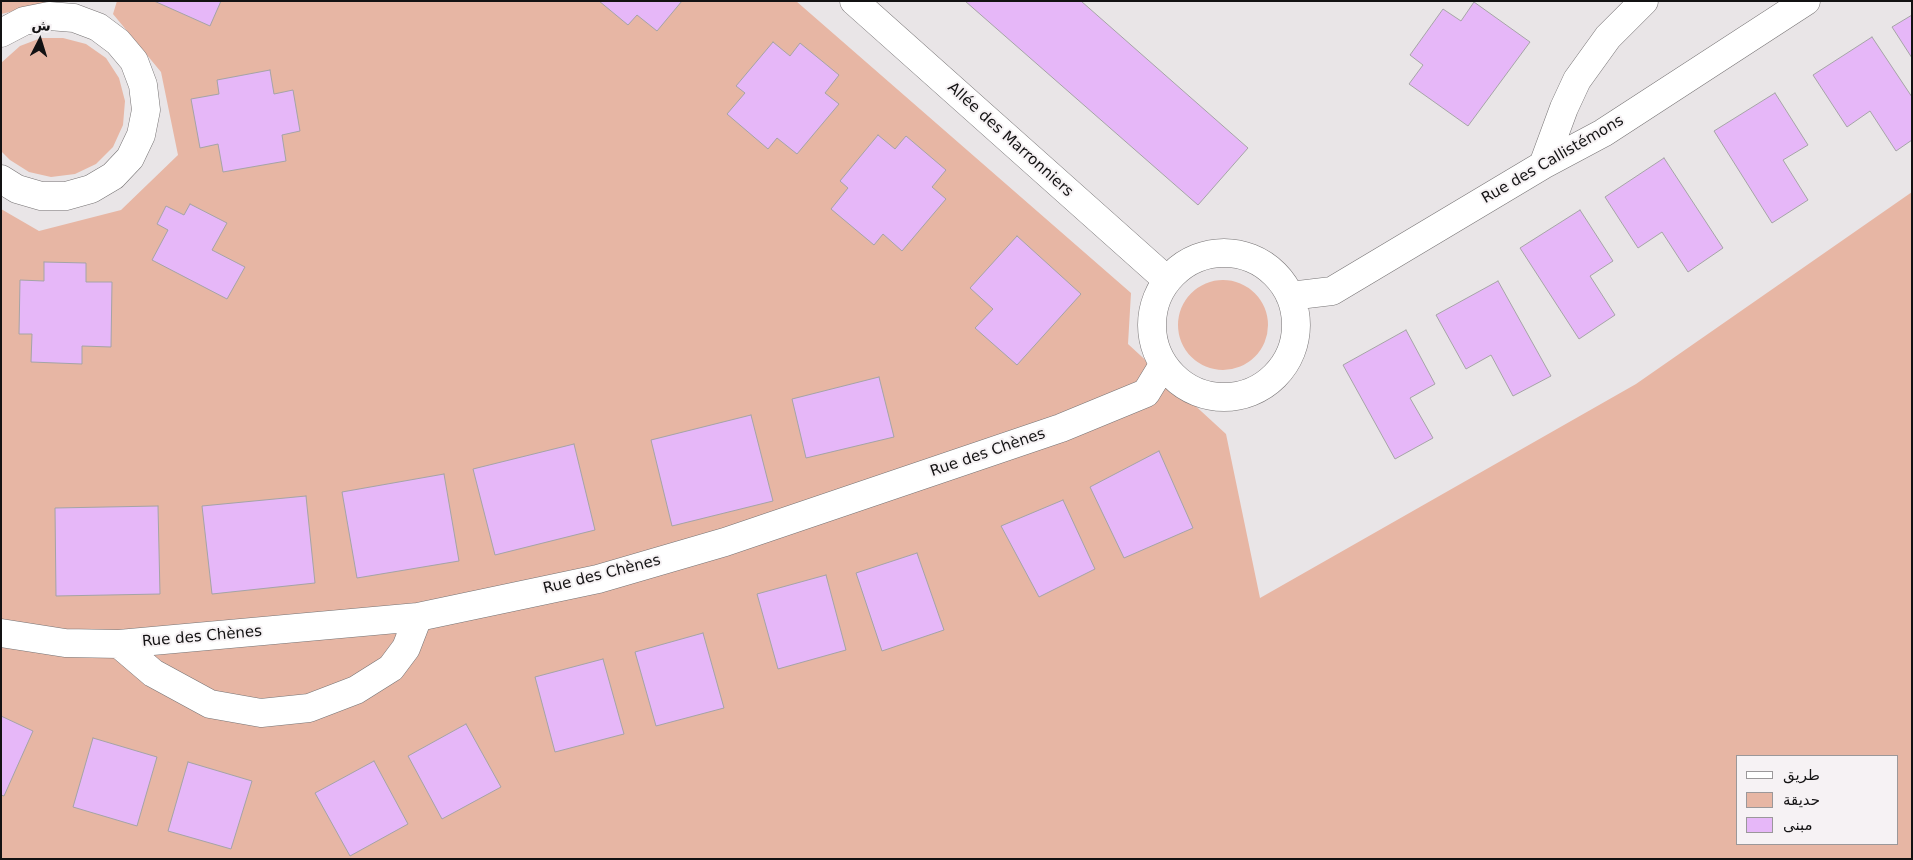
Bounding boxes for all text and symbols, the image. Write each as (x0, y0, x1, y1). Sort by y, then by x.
north arrow (15, 15, 65, 65)
text: ش (31, 16, 52, 34)
street label: Allée des Marronniers (944, 79, 1076, 201)
street label: Rue des Callistémons (1479, 112, 1627, 208)
street label: Rue des Chènes (928, 425, 1048, 481)
street label: Rue des Chènes (541, 552, 663, 598)
street label: Rue des Chènes (141, 623, 263, 651)
legend (1736, 755, 1898, 845)
text: طريق (1783, 766, 1820, 784)
text: حديقة (1783, 791, 1820, 809)
text: مبنى (1783, 816, 1813, 834)

